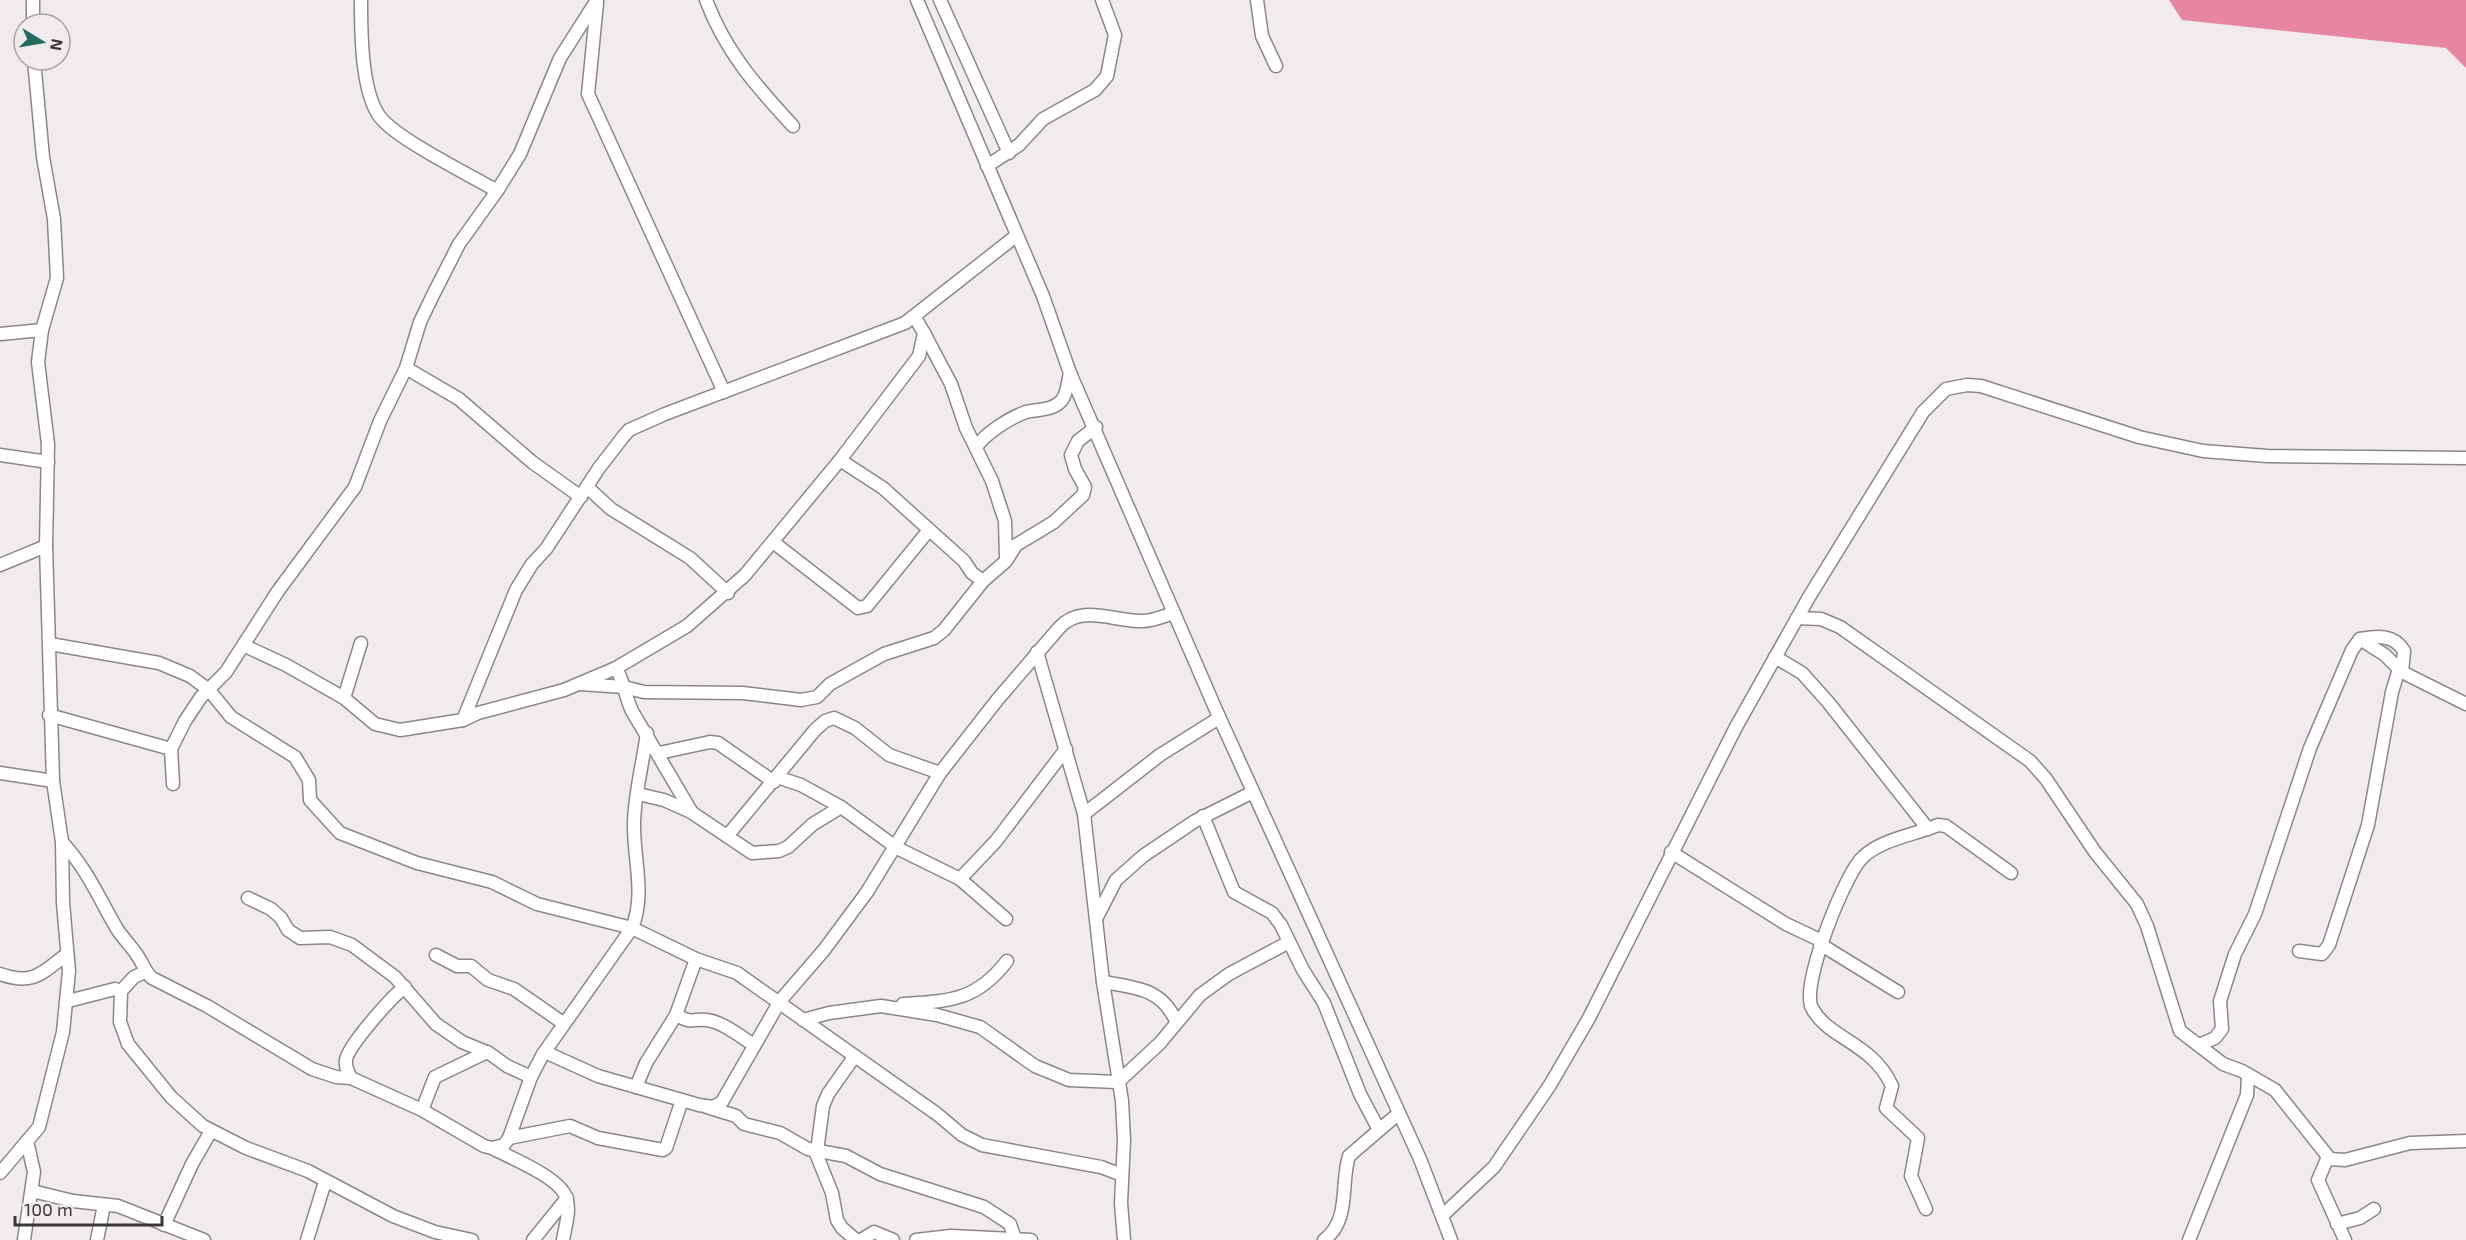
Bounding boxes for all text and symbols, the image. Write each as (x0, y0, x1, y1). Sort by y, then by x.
north arrow (12, 12, 72, 72)
text: N (47, 37, 68, 52)
scale bar (15, 1189, 162, 1227)
text: 100 m (24, 1198, 73, 1220)

